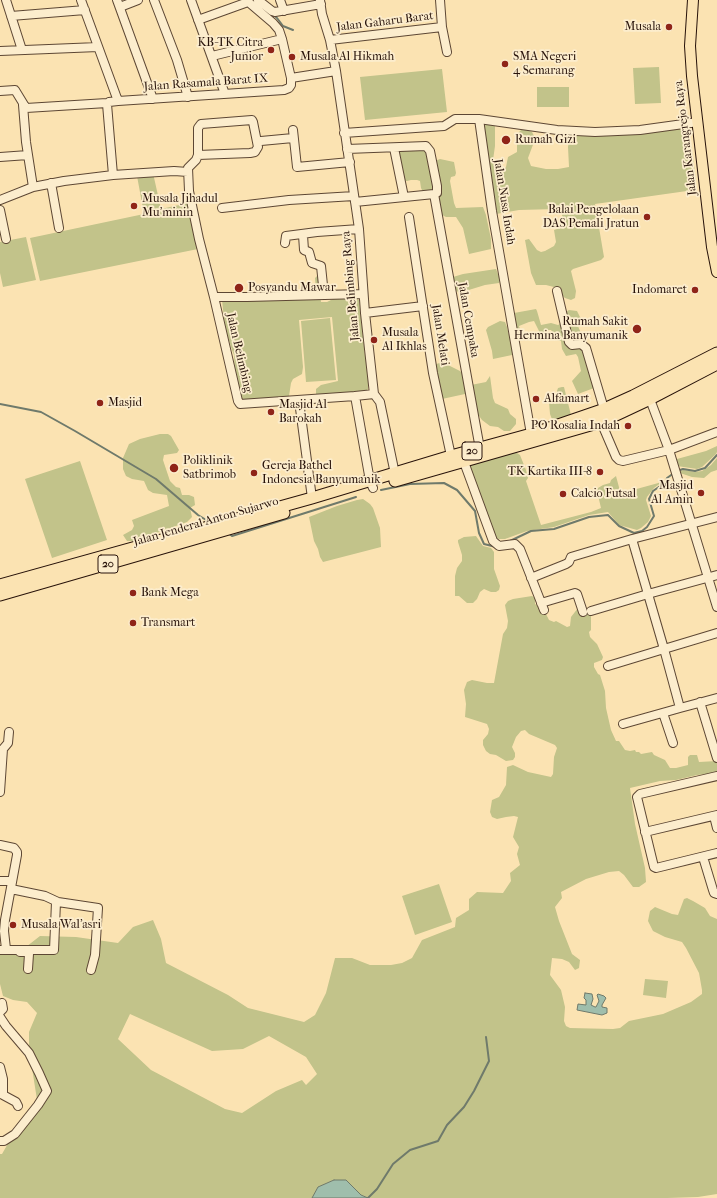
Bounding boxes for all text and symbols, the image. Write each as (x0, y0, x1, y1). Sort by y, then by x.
street label: Jalan Gaharu Barat (336, 9, 434, 35)
place label: Musala (625, 20, 661, 34)
marker: Musala (664, 22, 674, 32)
place label: KB-TK Citra Junior (198, 36, 263, 64)
marker: KB-TK Citra Junior (266, 45, 276, 55)
place label: Musala Al Hikmah (300, 50, 394, 64)
place label: SMA Negeri 4 Semarang (513, 50, 576, 78)
marker: Musala Al Hikmah (287, 52, 297, 62)
marker: SMA Negeri 4 Semarang (500, 59, 510, 69)
street label: Jalan Rasamala Barat IX (143, 71, 269, 95)
street label: Jalan Karangrejo Raya (672, 80, 700, 196)
place label: Rumah Gizi (515, 133, 576, 147)
marker: Rumah Gizi (500, 134, 512, 146)
street label: Jalan Nusa Indah (490, 158, 518, 246)
place label: Musala Jihadul Mu'minin (142, 192, 218, 220)
marker: Musala Jihadul Mu'minin (129, 201, 139, 211)
place label: Balai Pengelolaan DAS Pemali Jratun (543, 203, 639, 231)
marker: Balai Pengelolaan DAS Pemali Jratun (642, 212, 652, 222)
street label: Jalan Belimbing Raya (339, 230, 363, 342)
place label: Posyandu Mawar (248, 281, 336, 295)
street label: Jalan Cempaka (454, 281, 482, 359)
marker: Posyandu Mawar (233, 282, 245, 294)
place label: Indomaret (632, 283, 687, 297)
marker: Indomaret (690, 285, 700, 295)
street label: Jalan Melati (428, 303, 452, 367)
street label: Jalan Belimbing (223, 312, 255, 394)
place label: Rumah Sakit Hermina Banyumanik (514, 315, 628, 343)
marker: Rumah Sakit Hermina Banyumanik (631, 323, 643, 335)
place label: Musala Al Ikhlas (382, 326, 427, 354)
marker: Musala Al Ikhlas (369, 335, 379, 345)
place label: Alfamart (544, 392, 590, 406)
marker: Alfamart (531, 394, 541, 404)
place label: Masjid (108, 396, 142, 410)
marker: Masjid (95, 398, 105, 408)
place label: Masjid Al Barokah (279, 398, 327, 426)
marker: Masjid Al Barokah (266, 407, 276, 417)
place label: PO Rosalia Indah (531, 419, 620, 433)
marker: PO Rosalia Indah (623, 421, 633, 431)
road number: 20 (462, 442, 482, 460)
place label: Poliklinik Satbrimob (183, 454, 236, 482)
place label: Gereja Bathel Indonesia Banyumanik (262, 459, 380, 487)
marker: Poliklinik Satbrimob (168, 462, 180, 474)
place label: TK Kartika III-8 (508, 465, 592, 479)
marker: TK Kartika III-8 (595, 467, 605, 477)
marker: Gereja Bathel Indonesia Banyumanik (249, 468, 259, 478)
place label: Masjid Al Amin (651, 479, 693, 507)
place label: Calcio Futsal (571, 487, 636, 501)
marker: Masjid Al Amin (696, 488, 706, 498)
marker: Calcio Futsal (558, 489, 568, 499)
street label: Jalan Jenderal Anton Sujarwo (132, 494, 280, 550)
road number: 20 (98, 555, 118, 573)
place label: Bank Mega (141, 586, 199, 600)
marker: Bank Mega (128, 588, 138, 598)
place label: Transmart (141, 616, 195, 630)
marker: Transmart (128, 618, 138, 628)
place label: Musala Wal'asri (21, 918, 101, 932)
marker: Musala Wal'asri (8, 920, 18, 930)

